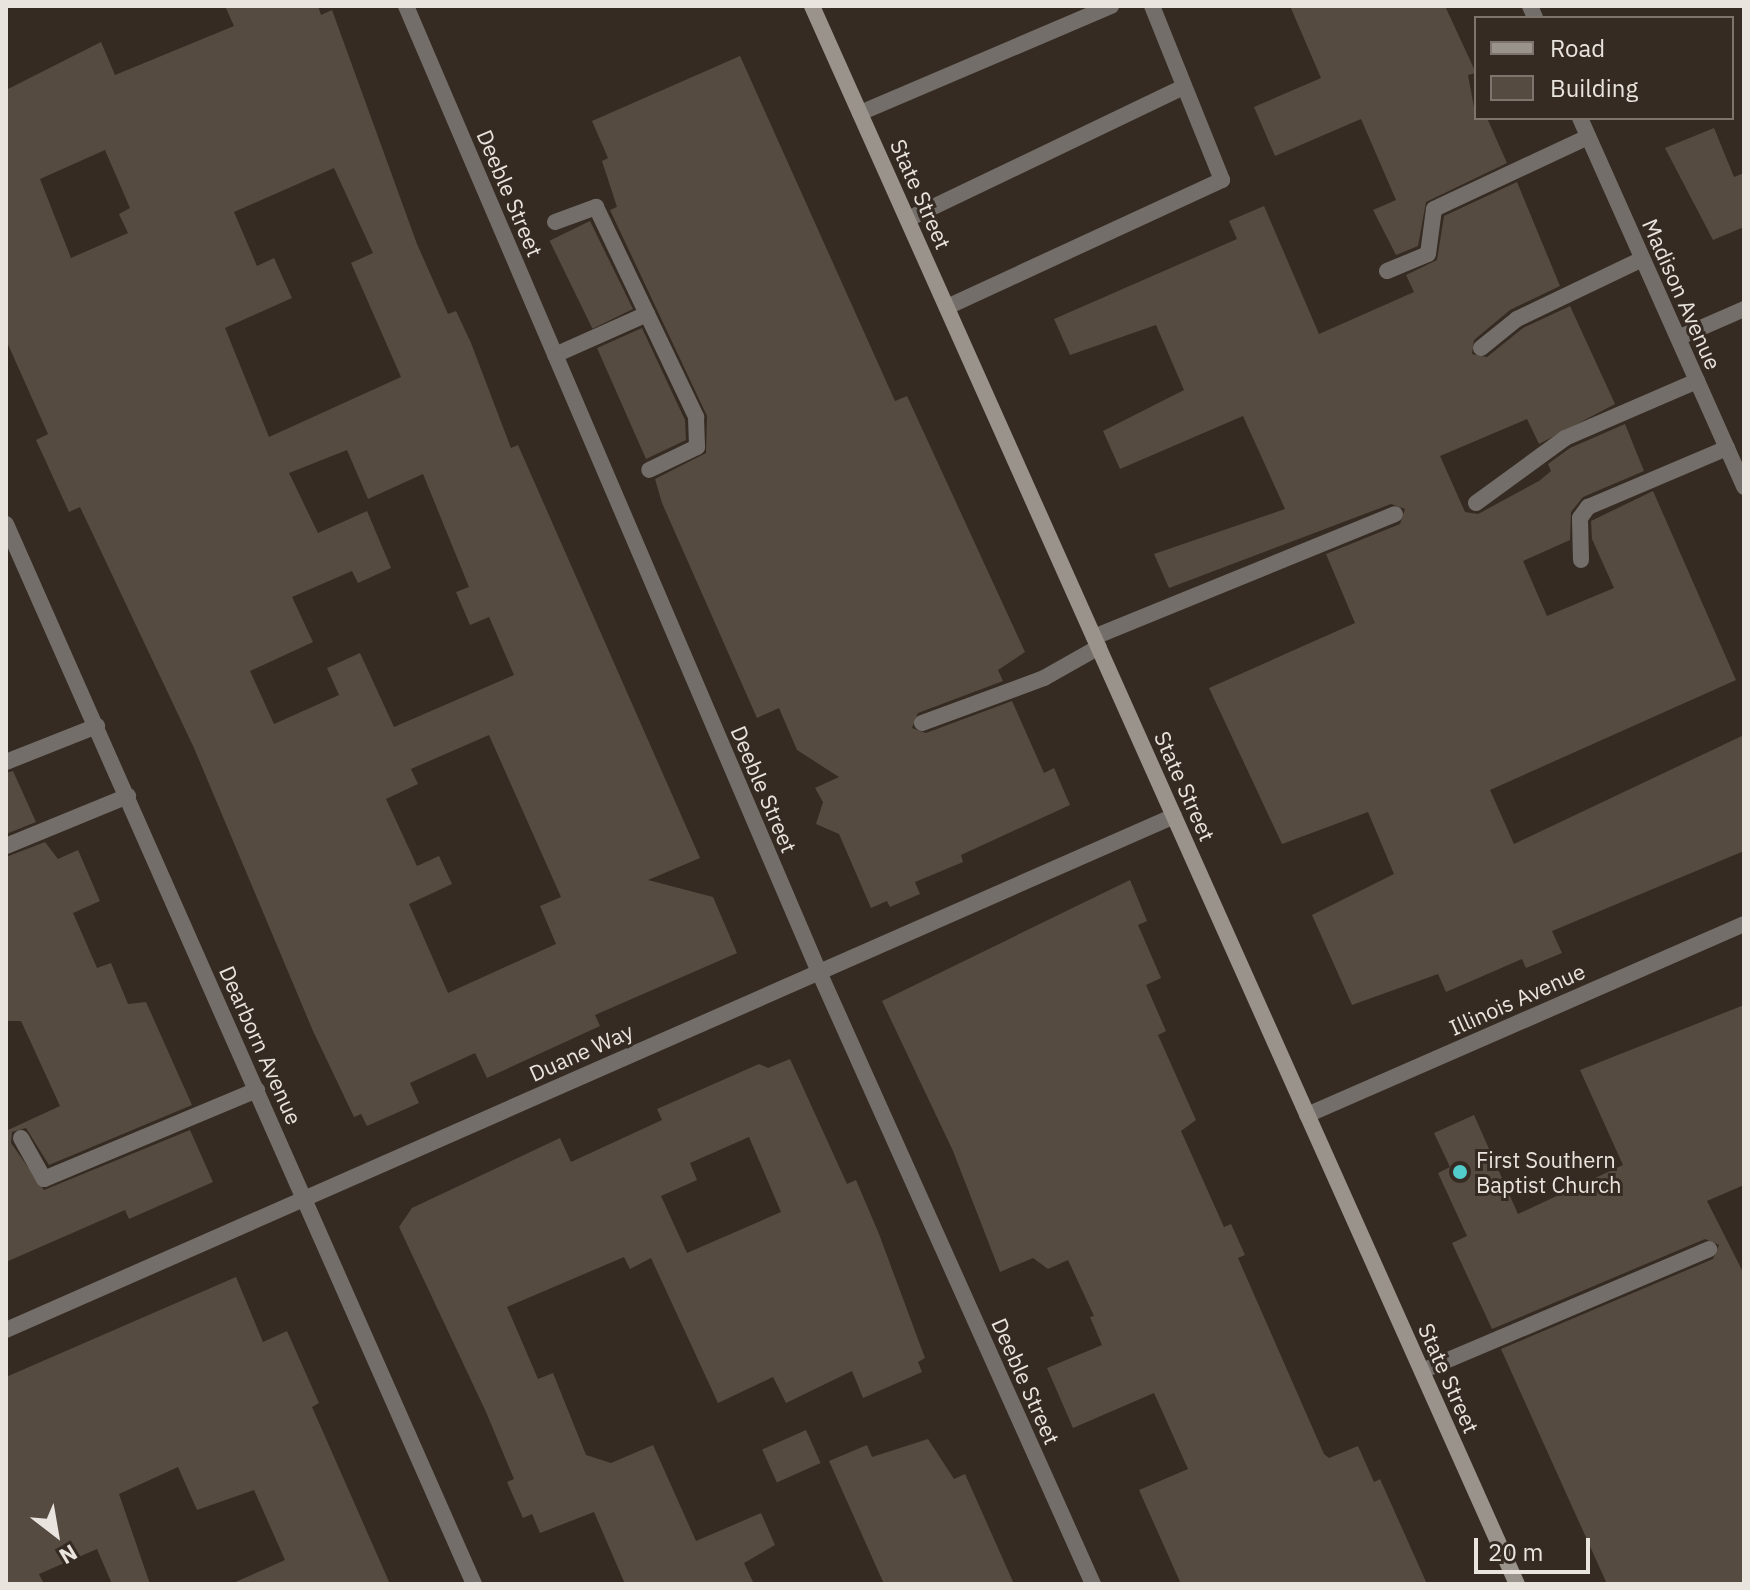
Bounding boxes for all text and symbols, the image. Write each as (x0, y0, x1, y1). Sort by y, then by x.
legend (1474, 16, 1734, 120)
text: Road (1550, 32, 1605, 64)
text: Building (1550, 72, 1638, 104)
street label: Deeble Street (471, 126, 549, 260)
street label: State Street (885, 135, 957, 253)
street label: Madison Avenue (1637, 215, 1727, 373)
street label: Deeble Street (725, 722, 803, 856)
street label: State Street (1149, 727, 1221, 845)
street label: Illinois Avenue (1445, 957, 1589, 1041)
street label: Dearborn Avenue (214, 962, 308, 1128)
street label: Duane Way (525, 1017, 637, 1087)
place label: First Southern Baptist Church (1476, 1146, 1622, 1198)
marker: First Southern Baptist Church (1451, 1163, 1469, 1181)
street label: Deeble Street (986, 1314, 1066, 1448)
street label: State Street (1413, 1319, 1485, 1437)
north arrow (16, 1494, 96, 1574)
scale bar (1478, 1522, 1594, 1572)
text: 20 m (1488, 1536, 1543, 1568)
text: N (54, 1538, 83, 1572)

